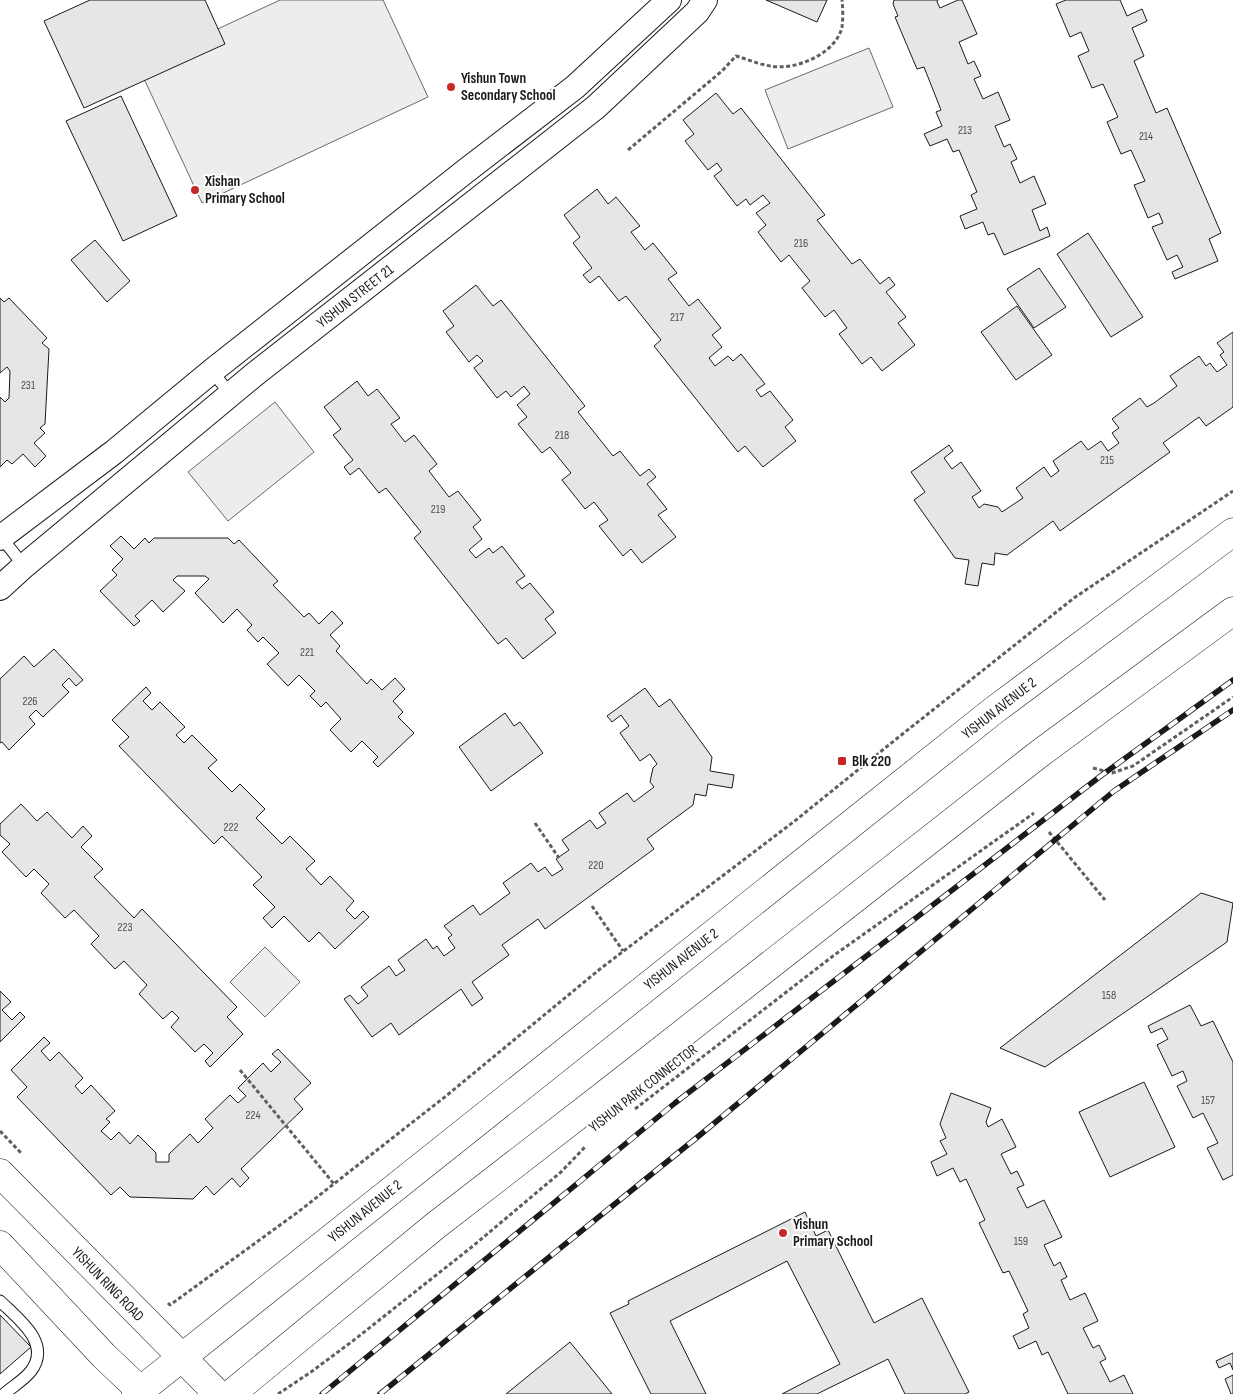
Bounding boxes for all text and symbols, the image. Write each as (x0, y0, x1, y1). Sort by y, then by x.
place label: Yishun Town Secondary School (461, 69, 556, 105)
marker: Yishun Town Secondary School (445, 81, 457, 93)
house number: 213 (958, 123, 972, 138)
house number: 214 (1139, 129, 1153, 144)
place label: Xishan Primary School (204, 172, 285, 208)
marker: Xishan Primary School (189, 184, 201, 196)
house number: 216 (794, 236, 808, 251)
street label: YISHUN STREET 21 (313, 260, 398, 332)
house number: 217 (670, 310, 684, 325)
house number: 231 (21, 378, 36, 393)
house number: 218 (555, 428, 569, 443)
house number: 215 (1100, 453, 1114, 468)
house number: 219 (431, 502, 445, 517)
house number: 221 (300, 645, 315, 660)
street label: YISHUN AVENUE 2 (958, 673, 1040, 743)
house number: 226 (22, 694, 38, 709)
place label: Blk 220 (852, 752, 891, 771)
marker: Blk 220 (836, 755, 848, 767)
house number: 222 (224, 820, 238, 835)
house number: 220 (588, 858, 604, 873)
house number: 223 (118, 920, 132, 935)
street label: YISHUN AVENUE 2 (640, 924, 722, 994)
house number: 158 (1102, 988, 1116, 1003)
street label: YISHUN PARK CONNECTOR (585, 1040, 701, 1137)
house number: 157 (1201, 1093, 1215, 1108)
house number: 224 (246, 1108, 260, 1123)
street label: YISHUN AVENUE 2 (325, 1176, 406, 1247)
place label: Yishun Primary School (793, 1215, 873, 1251)
marker: Yishun Primary School (777, 1227, 789, 1239)
house number: 159 (1014, 1234, 1028, 1249)
street label: YISHUN RING ROAD (67, 1243, 148, 1326)

